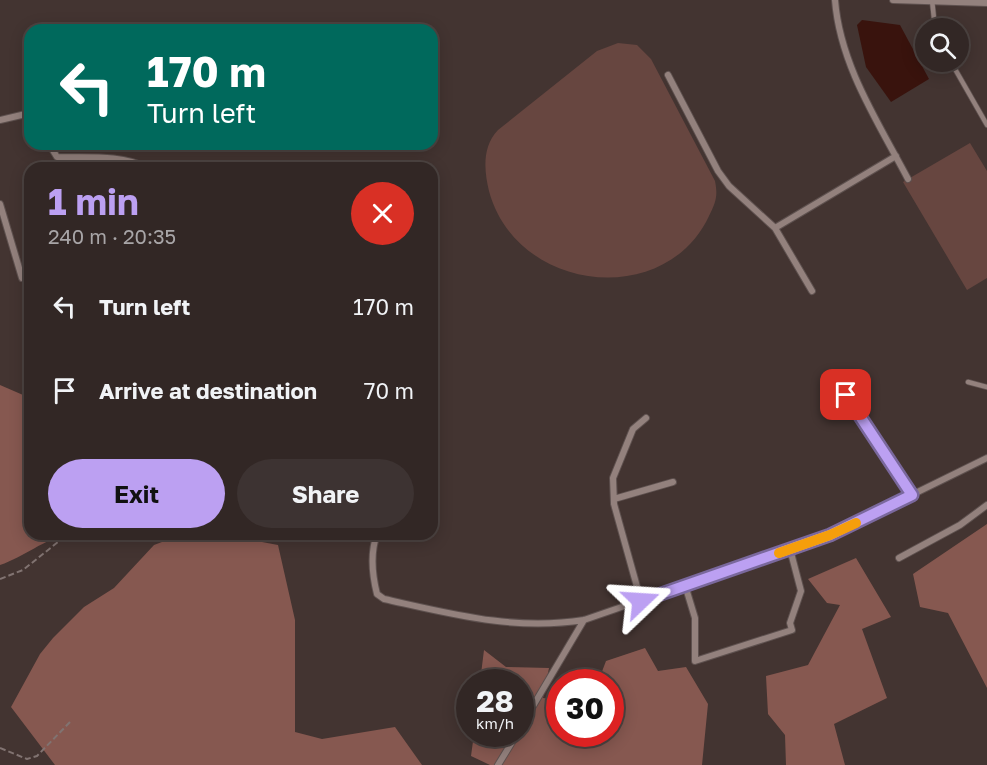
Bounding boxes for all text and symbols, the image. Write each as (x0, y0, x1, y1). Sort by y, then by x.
map controls (915, 18, 969, 72)
button: search (915, 18, 969, 72)
text: 170 m (147, 46, 266, 96)
icon: left (48, 48, 126, 126)
text: Turn left (147, 97, 256, 129)
text: 1 min (48, 180, 139, 223)
button: close (351, 182, 414, 245)
text: 240 m · 20:35 (48, 224, 176, 248)
icon: left (48, 290, 81, 323)
text: Turn left (99, 293, 190, 320)
text: 170 m (353, 293, 414, 320)
pin (820, 369, 871, 420)
icon: arrive (48, 374, 81, 407)
text: Arrive at destination (99, 377, 317, 404)
text: 70 m (364, 377, 414, 404)
icon: arrive (829, 378, 862, 411)
button: Exit (48, 459, 225, 528)
button: Share (237, 459, 414, 528)
position arrow (609, 569, 673, 633)
speed limit sign: 30 (546, 669, 624, 747)
text: 28 (476, 683, 514, 719)
text: km/h (476, 714, 514, 732)

